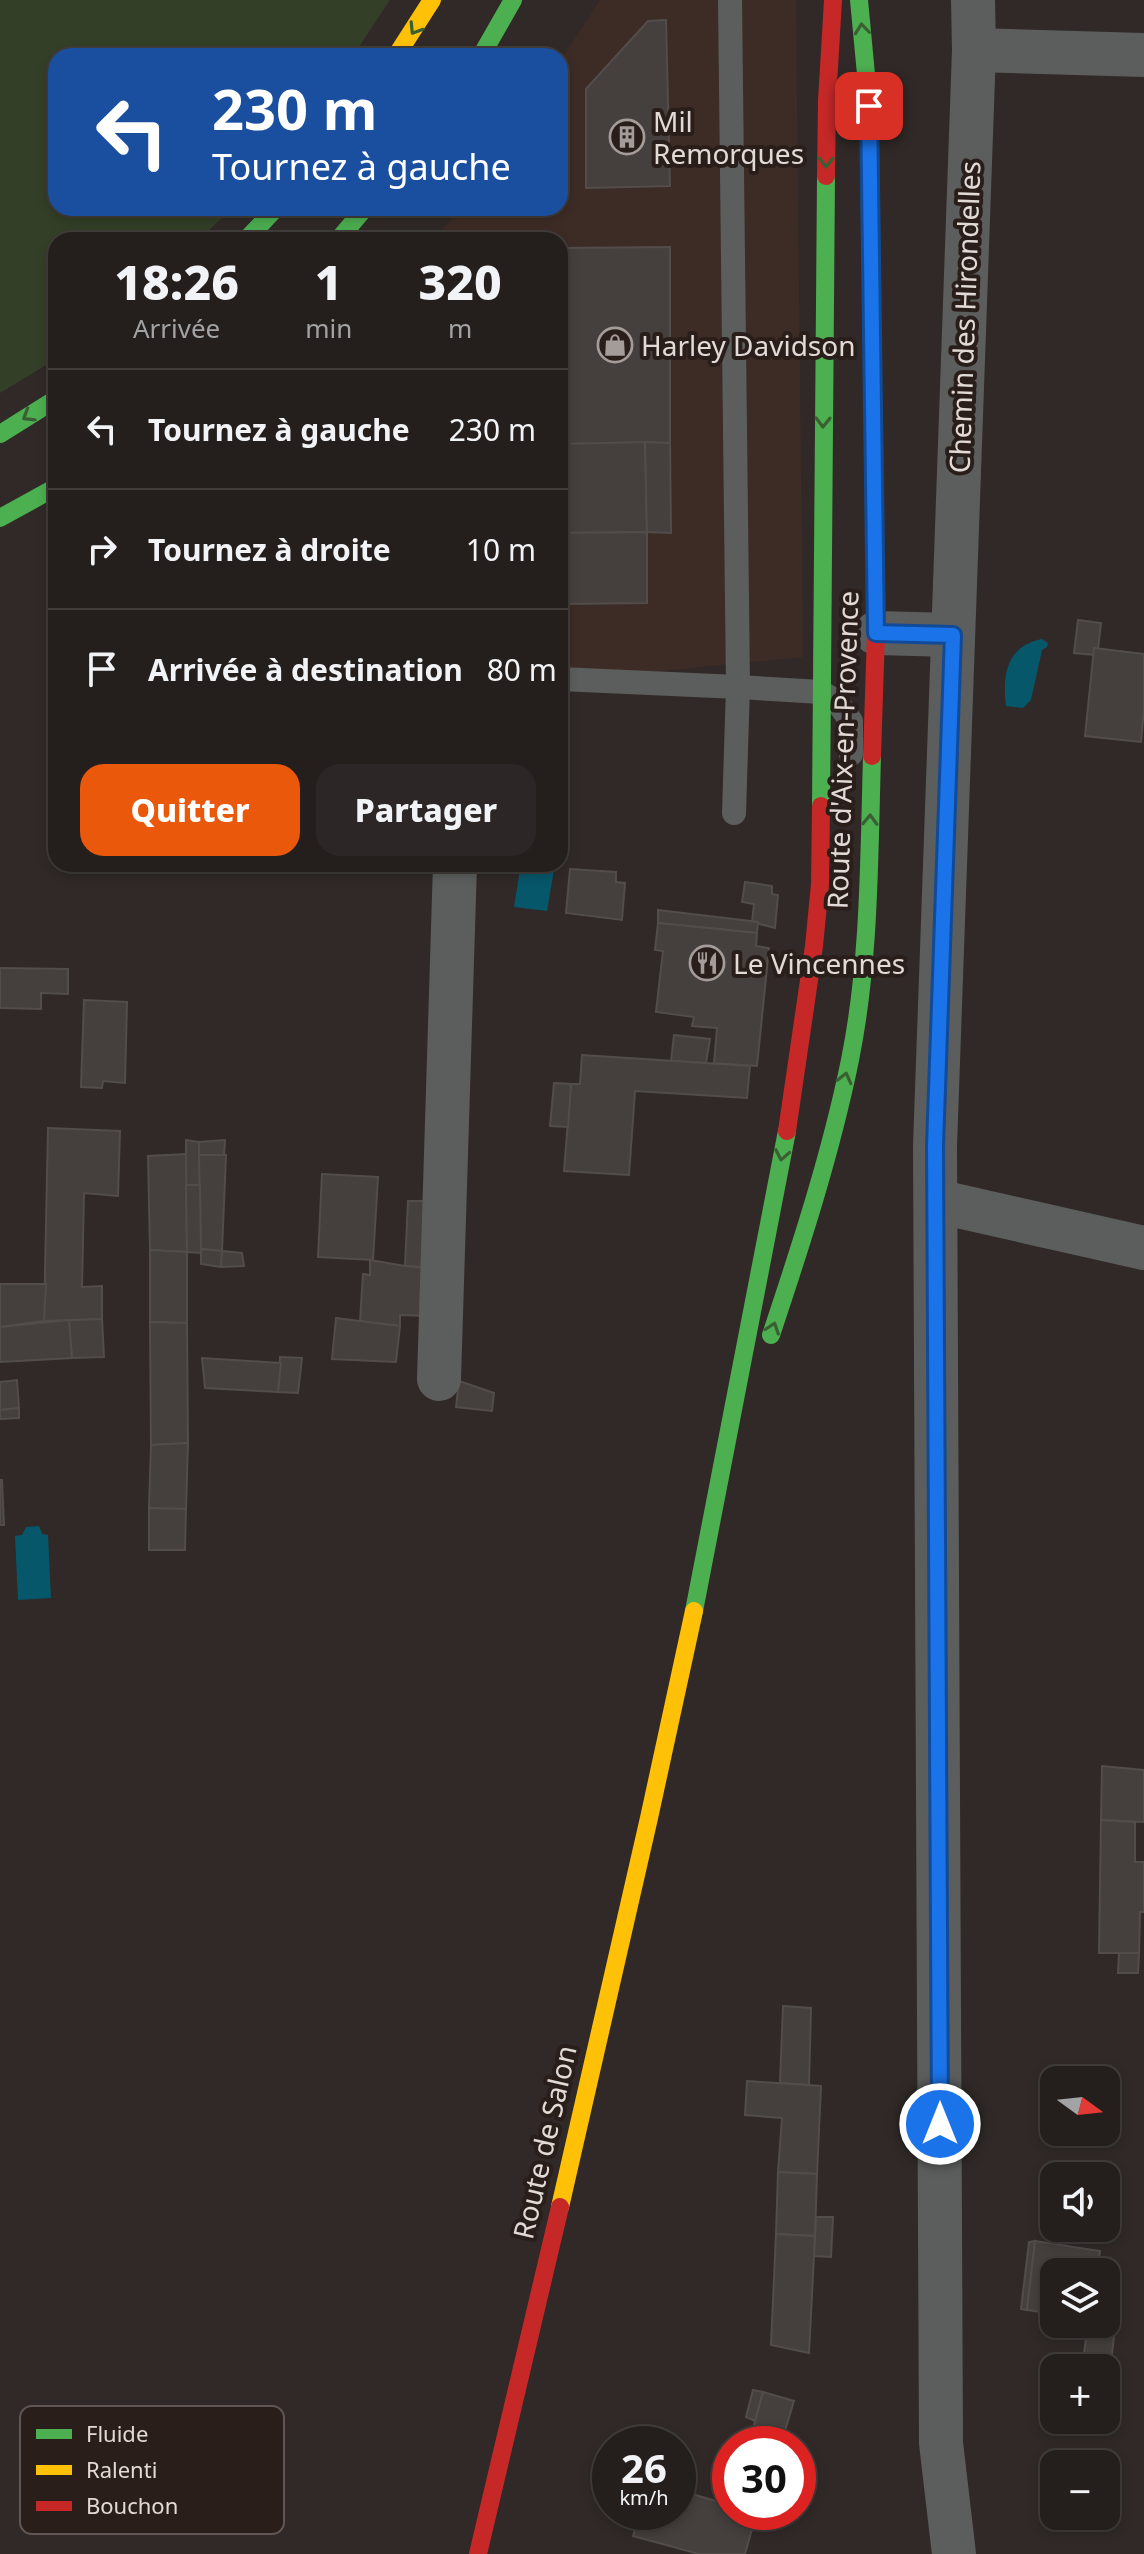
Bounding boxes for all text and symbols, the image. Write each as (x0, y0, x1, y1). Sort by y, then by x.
one-way arrow (409, 20, 424, 34)
one-way arrow (853, 22, 870, 35)
text: 230 m (212, 70, 377, 146)
pin (835, 72, 903, 140)
icon: left (80, 80, 184, 184)
icon: arrive (847, 84, 891, 128)
place label: Mil Remorques (653, 102, 804, 172)
building icon: Mil Remorques (608, 118, 646, 156)
text: Tournez à gauche (212, 142, 511, 191)
one-way arrow (817, 156, 835, 169)
street label: Chemin des Hirondelles (940, 160, 988, 474)
text: 18:26 (114, 249, 239, 314)
text: 1 (315, 249, 343, 314)
text: 320 (419, 249, 502, 314)
text: Arrivée (133, 310, 220, 346)
text: min (305, 310, 352, 346)
text: m (448, 310, 472, 346)
shop icon: Harley Davidson (596, 326, 634, 364)
place label: Harley Davidson (641, 326, 856, 364)
one-way arrow (22, 407, 37, 422)
icon: left (80, 407, 124, 451)
text: Tournez à gauche (148, 409, 410, 450)
text: 230 m (449, 409, 536, 450)
one-way arrow (814, 416, 832, 429)
icon: right (80, 527, 124, 571)
text: Tournez à droite (148, 529, 391, 570)
text: 10 m (466, 529, 536, 570)
street label: Route d'Aix-en-Provence (817, 590, 867, 910)
icon: arrive (80, 647, 124, 691)
text: Arrivée à destination (148, 649, 463, 690)
text: 80 m (487, 649, 557, 690)
button: Quitter (80, 764, 300, 856)
button: Partager (316, 764, 536, 856)
one-way arrow (862, 813, 879, 826)
restaurant icon: Le Vincennes (688, 944, 726, 982)
place label: Le Vincennes (733, 944, 905, 982)
one-way arrow (835, 1072, 852, 1086)
one-way arrow (775, 1148, 792, 1162)
one-way arrow (764, 1322, 780, 1336)
street label: Route de Salon (503, 2041, 585, 2243)
north arrow (1040, 2066, 1120, 2146)
map controls (1040, 2066, 1120, 2530)
position arrow (898, 2082, 982, 2166)
button: sound (1040, 2162, 1120, 2242)
button: layers (1040, 2258, 1120, 2338)
button: + (1040, 2354, 1120, 2434)
legend (20, 2406, 284, 2534)
text: Fluide (86, 2418, 148, 2448)
speed limit sign: 30 (712, 2426, 816, 2530)
text: 26 (621, 2440, 667, 2495)
button: − (1040, 2450, 1120, 2530)
text: Ralenti (86, 2454, 157, 2484)
text: km/h (619, 2484, 669, 2511)
text: Bouchon (86, 2490, 178, 2520)

